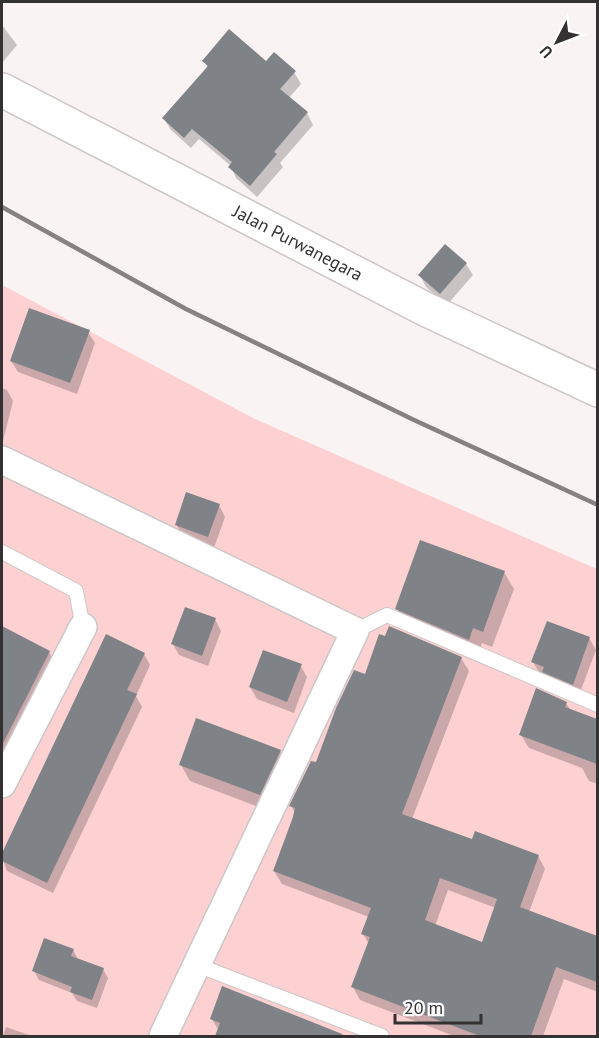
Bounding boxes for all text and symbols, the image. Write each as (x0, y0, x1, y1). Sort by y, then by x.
north arrow (527, 12, 587, 72)
text: U (535, 42, 557, 62)
street label: Jalan Purwanegara (228, 199, 367, 286)
scale bar (395, 987, 480, 1025)
text: 20 m (404, 996, 443, 1019)

